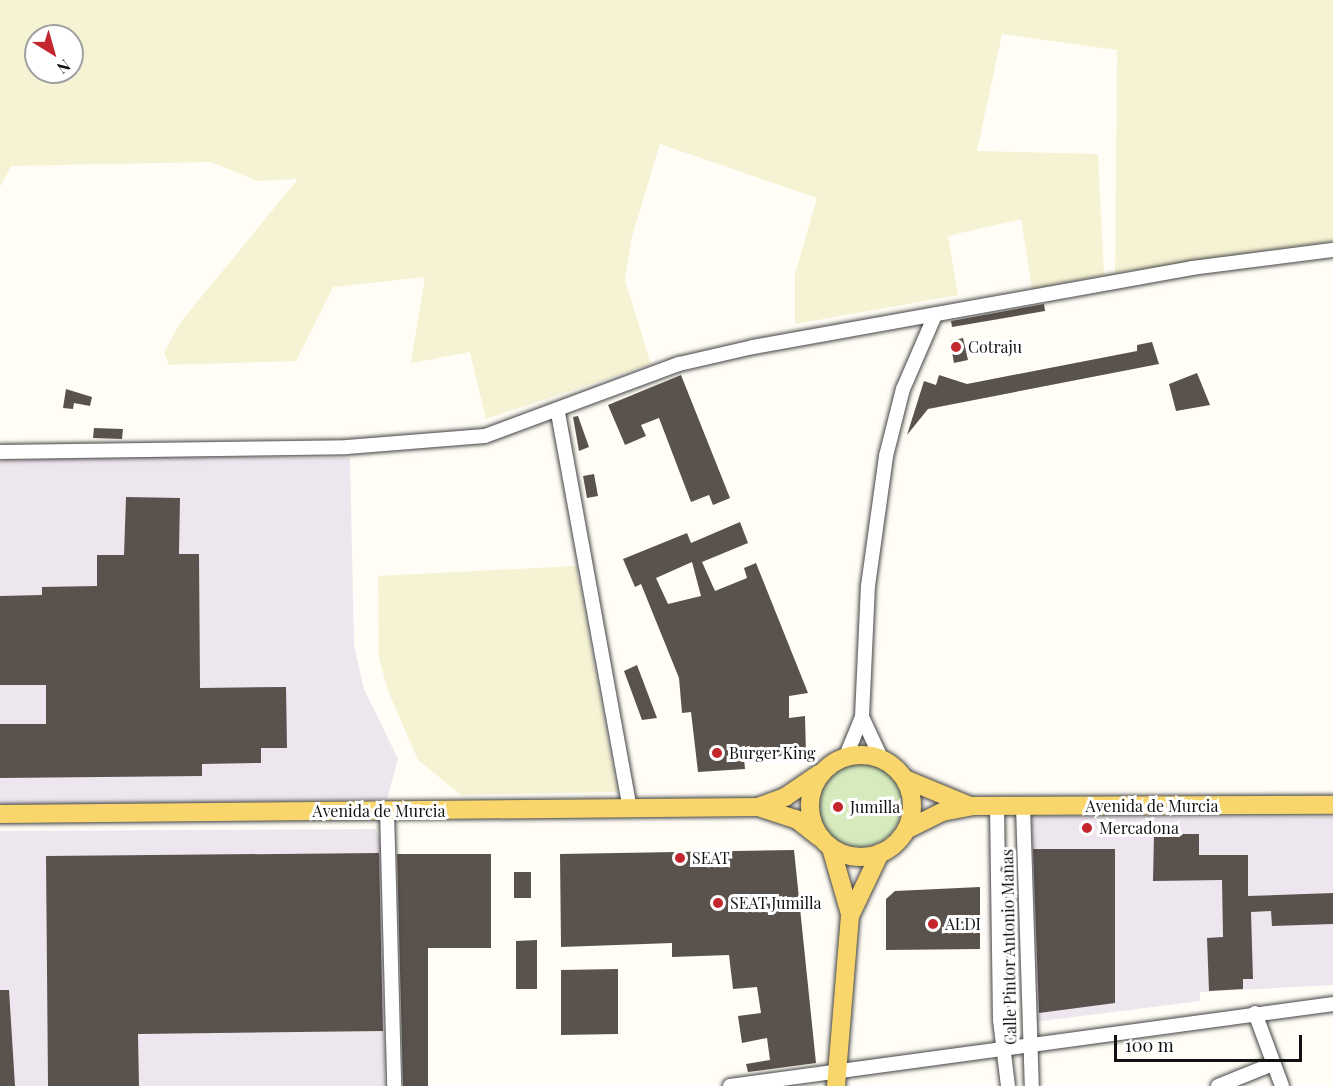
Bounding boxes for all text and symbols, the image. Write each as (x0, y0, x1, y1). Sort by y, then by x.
north arrow (24, 24, 84, 84)
text: N (53, 55, 75, 79)
place label: Cotraju (968, 337, 1022, 357)
marker: Cotraju (949, 340, 963, 354)
place label: Burger King (729, 743, 816, 763)
marker: Burger King (710, 746, 724, 760)
street label: Avenida de Murcia (1085, 796, 1219, 816)
place label: Jumilla (850, 797, 900, 817)
marker: Jumilla (831, 800, 845, 814)
street label: Avenida de Murcia (312, 801, 446, 821)
place label: Mercadona (1099, 818, 1179, 838)
marker: Mercadona (1080, 821, 1094, 835)
place label: SEAT (692, 848, 730, 868)
street label: Calle Pintor Antonio Mañas (998, 848, 1020, 1046)
marker: SEAT (673, 851, 687, 865)
place label: SEAT Jumilla (730, 893, 822, 913)
marker: SEAT Jumilla (711, 896, 725, 910)
place label: ALDI (945, 914, 981, 934)
marker: ALDI (926, 917, 940, 931)
scale bar (1117, 1023, 1304, 1061)
text: 100 m (1125, 1033, 1174, 1057)

